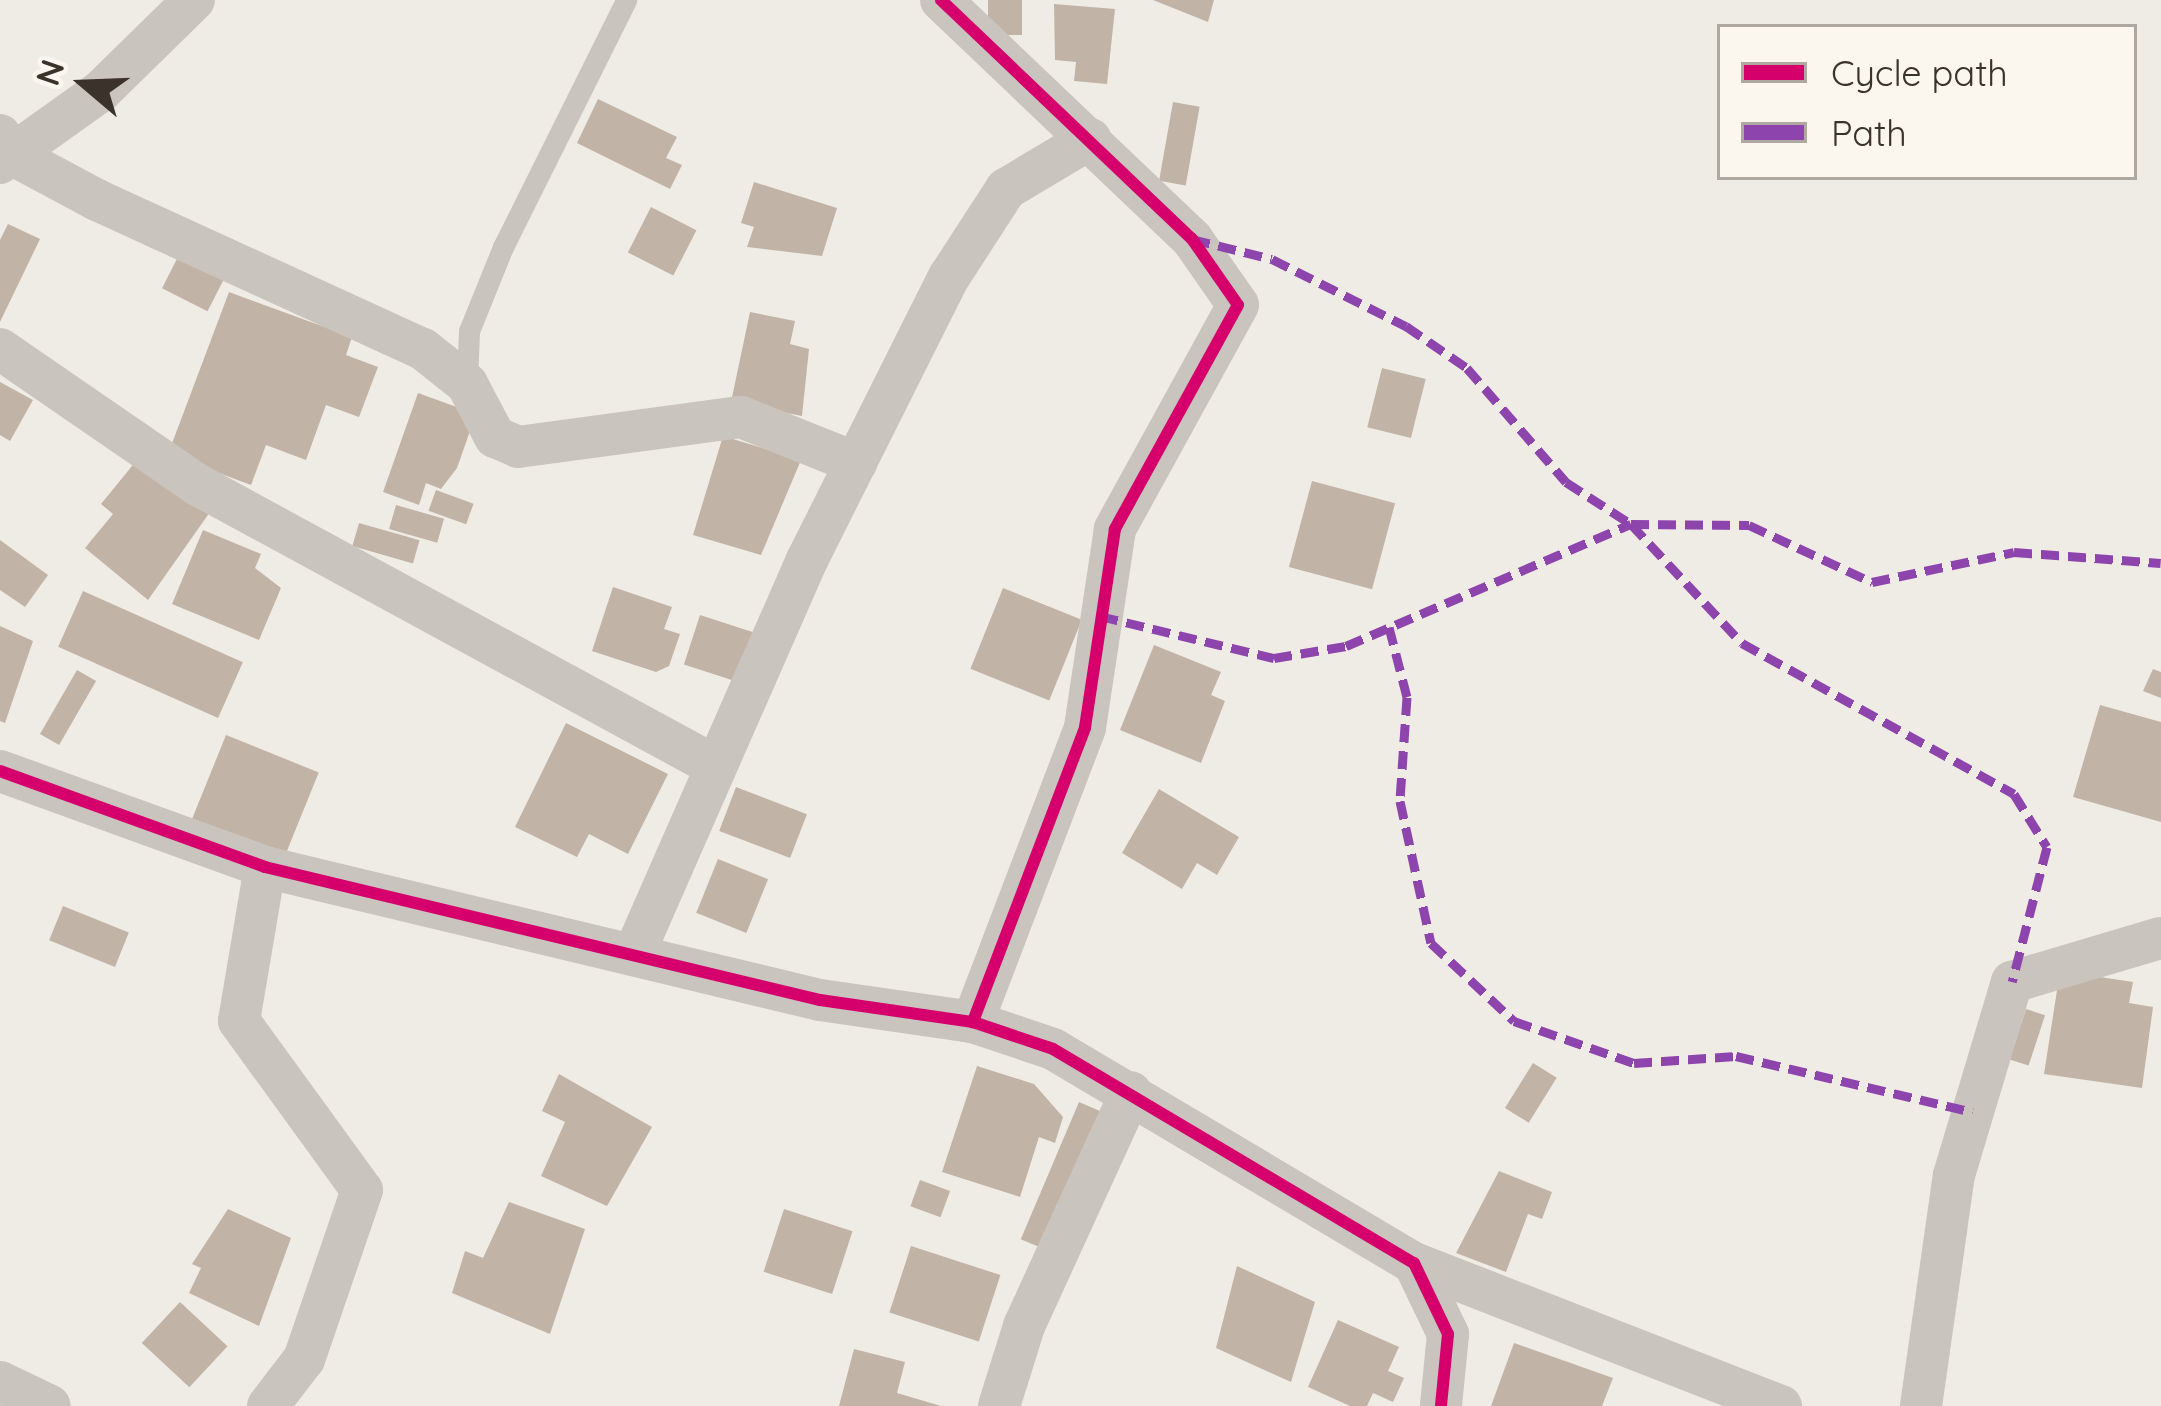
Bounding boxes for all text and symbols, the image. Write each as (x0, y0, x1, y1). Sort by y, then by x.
north arrow (24, 24, 144, 144)
legend (1717, 24, 2137, 180)
text: Cycle path (1831, 50, 2008, 95)
text: N (26, 54, 73, 90)
text: Path (1831, 110, 1907, 155)

